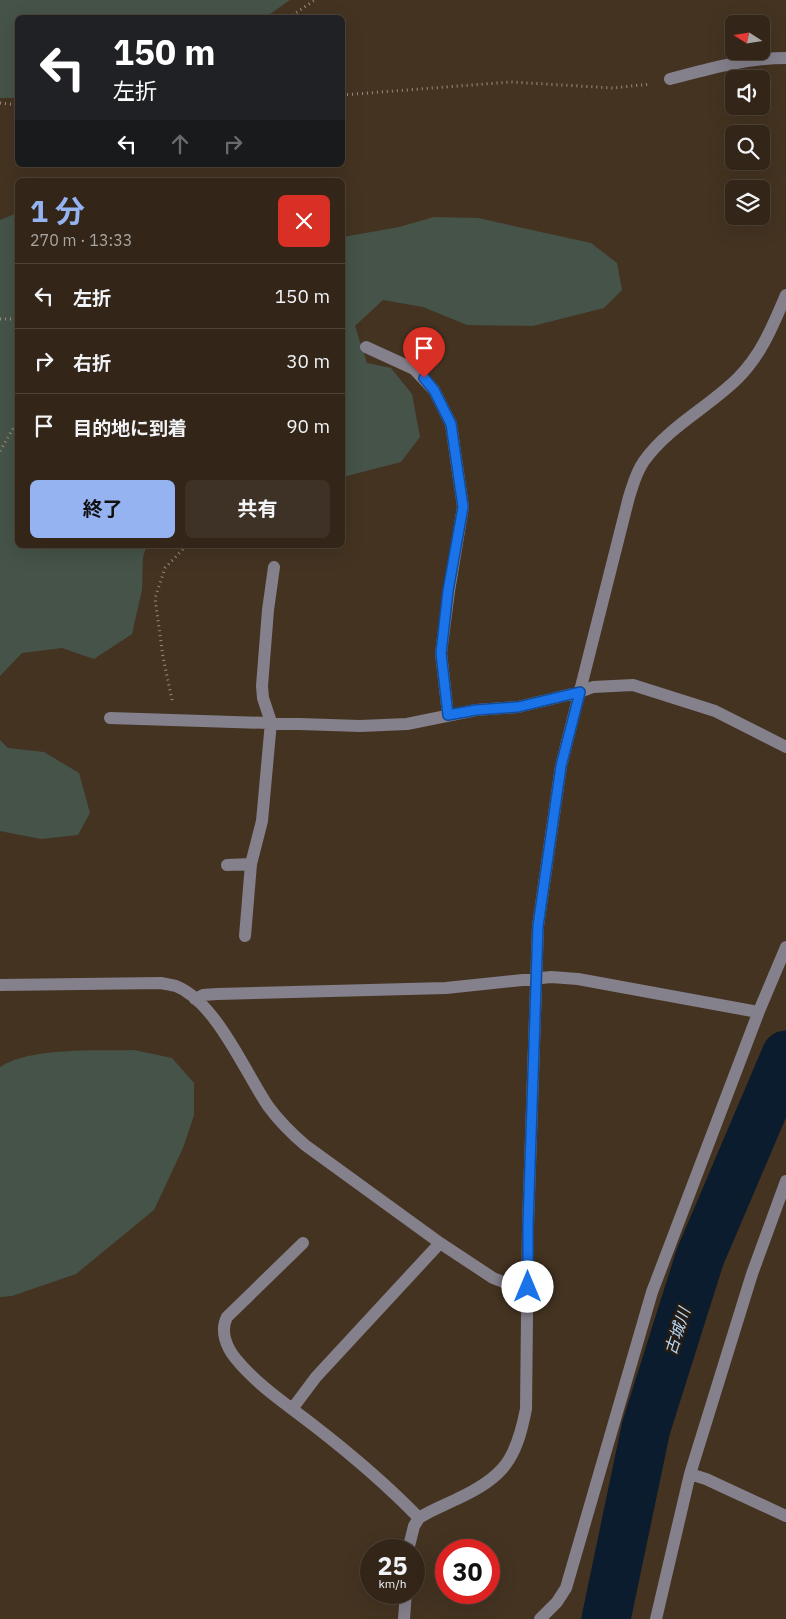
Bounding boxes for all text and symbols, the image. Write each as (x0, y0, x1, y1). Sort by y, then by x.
north arrow (725, 15, 770, 60)
map controls (725, 15, 770, 225)
text: 150 m (113, 29, 216, 75)
icon: left (30, 35, 95, 100)
button: sound (725, 70, 770, 115)
text: 左折 (113, 76, 157, 105)
button: search (725, 125, 770, 170)
icon: left (113, 130, 141, 158)
icon: ahead (166, 130, 194, 158)
icon: right (219, 130, 247, 158)
button: layers (725, 180, 770, 225)
text: 1 分 (30, 191, 85, 230)
button: close (278, 195, 330, 247)
text: 270 m · 13:33 (30, 230, 132, 250)
icon: left (30, 282, 58, 310)
text: 150 m (275, 284, 330, 308)
text: 左折 (73, 286, 111, 310)
pin (403, 327, 445, 378)
icon: arrive (410, 334, 438, 362)
icon: right (30, 347, 58, 375)
text: 30 m (286, 349, 330, 373)
text: 右折 (73, 351, 111, 375)
icon: arrive (30, 412, 58, 440)
text: 90 m (286, 414, 330, 438)
text: 目的地に到着 (73, 416, 187, 440)
button: 終了 (30, 480, 175, 538)
button: 共有 (185, 480, 330, 538)
position arrow (501, 1260, 553, 1312)
water label: 古城川 (660, 1303, 695, 1357)
speed limit sign: 30 (435, 1539, 500, 1604)
text: 25 (377, 1549, 408, 1582)
text: km/h (378, 1576, 407, 1591)

